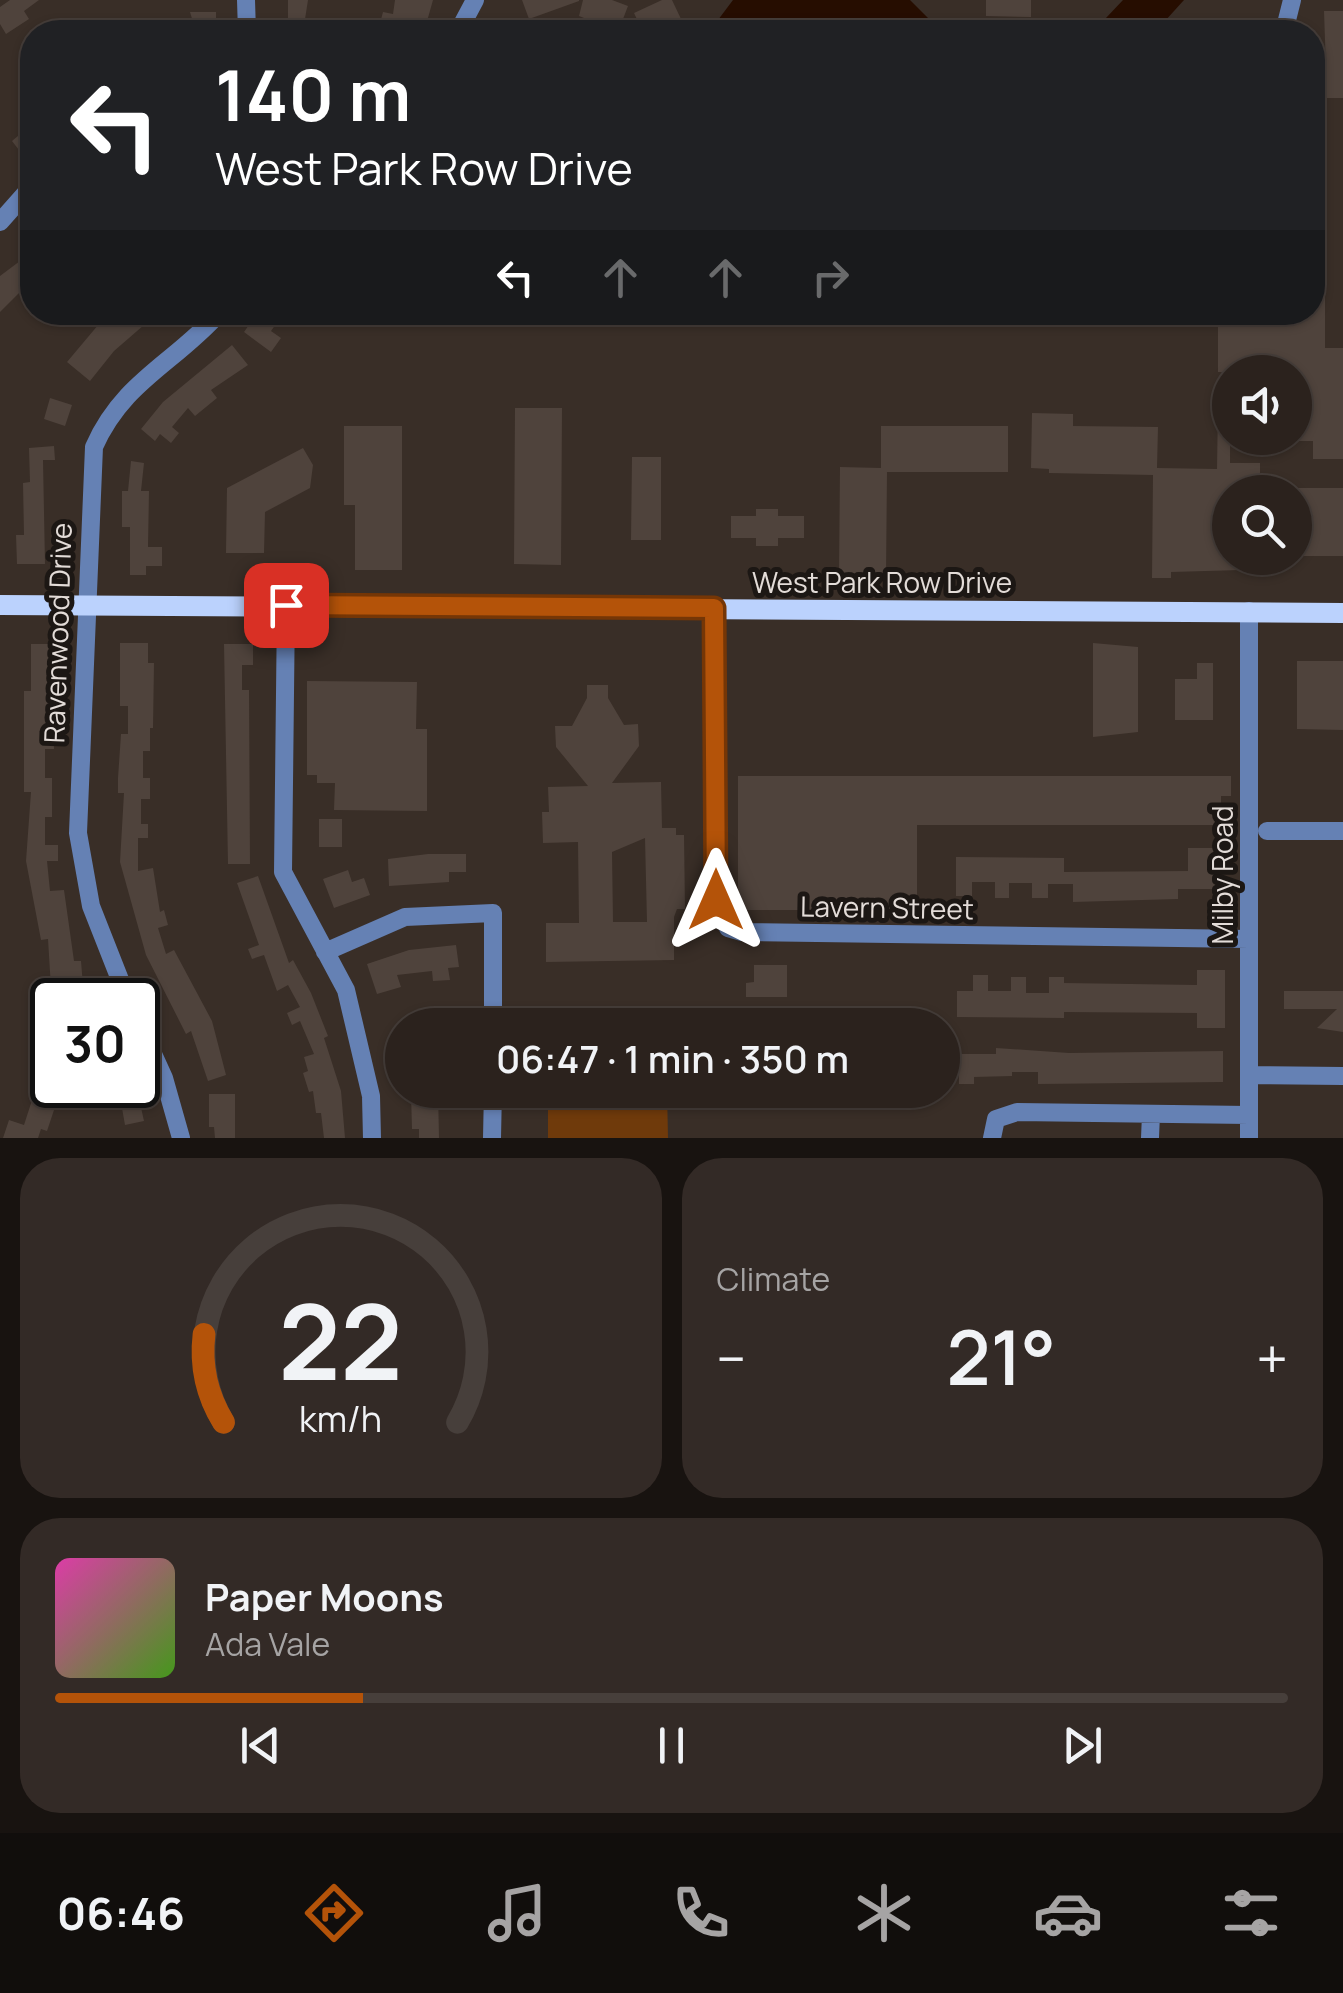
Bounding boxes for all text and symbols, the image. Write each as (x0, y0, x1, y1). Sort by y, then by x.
text: 140 m (215, 46, 411, 142)
icon: left (50, 60, 180, 190)
text: West Park Row Drive (215, 137, 633, 199)
icon: left (488, 250, 543, 305)
icon: ahead (593, 250, 648, 305)
icon: ahead (698, 250, 753, 305)
icon: right (803, 250, 858, 305)
map controls (1212, 355, 1312, 575)
button: sound (1212, 355, 1312, 455)
button: search (1212, 475, 1312, 575)
street label: Ravenwood Drive (34, 522, 80, 744)
pin (244, 563, 329, 648)
street label: West Park Row Drive (752, 563, 1012, 601)
icon: arrive (259, 578, 314, 633)
street label: Milby Road (1203, 805, 1241, 945)
position arrow (664, 848, 768, 952)
street label: Lavern Street (800, 886, 974, 928)
speed limit sign: 30 (30, 978, 160, 1108)
text: 06:47 · 1 min · 350 m (496, 1032, 849, 1084)
text: Climate (717, 1257, 830, 1301)
text: 22 (279, 1269, 403, 1411)
text: 21° (947, 1305, 1056, 1408)
text: − (717, 1320, 746, 1396)
text: + (1256, 1320, 1288, 1396)
text: km/h (299, 1394, 382, 1443)
text: Paper Moons (205, 1570, 444, 1622)
text: Ada Vale (205, 1622, 330, 1666)
icon: previous (233, 1718, 288, 1773)
icon: pause (644, 1718, 699, 1773)
icon: next (1055, 1718, 1110, 1773)
icon: directions (299, 1878, 369, 1948)
icon: music (482, 1878, 552, 1948)
icon: phone (666, 1878, 736, 1948)
icon: climate (849, 1878, 919, 1948)
icon: car (1033, 1878, 1103, 1948)
icon: filters (1216, 1878, 1286, 1948)
text: 06:46 (57, 1882, 185, 1944)

